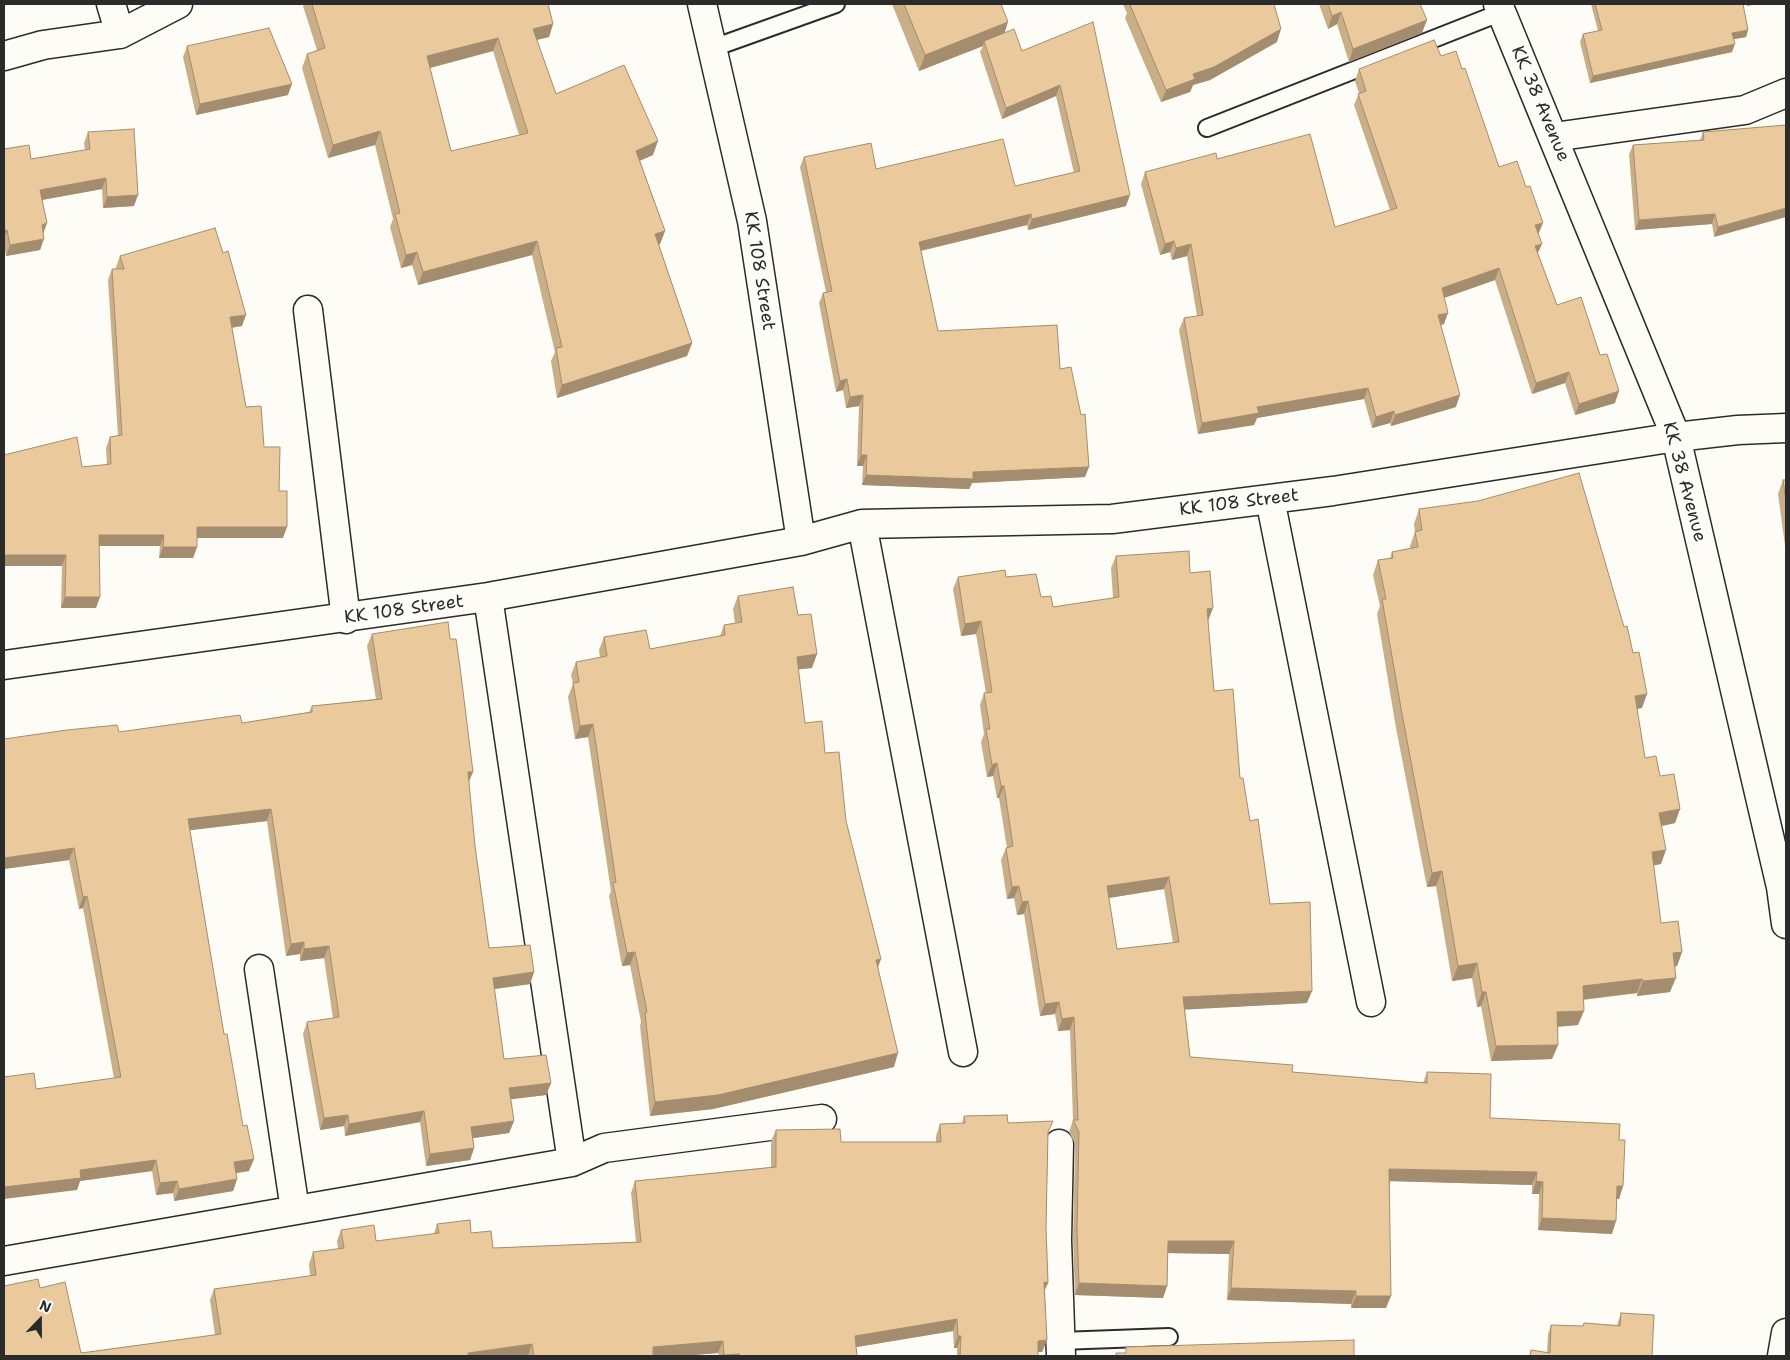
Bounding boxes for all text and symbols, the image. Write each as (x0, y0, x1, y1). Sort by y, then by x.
street label: KK 38 Avenue (1506, 43, 1574, 165)
street label: KK 108 Street (739, 210, 779, 332)
street label: KK 38 Avenue (1658, 420, 1710, 544)
street label: KK 108 Street (1178, 485, 1300, 521)
street label: KK 108 Street (343, 591, 465, 629)
north arrow (15, 1295, 65, 1345)
text: N (37, 1296, 54, 1317)

